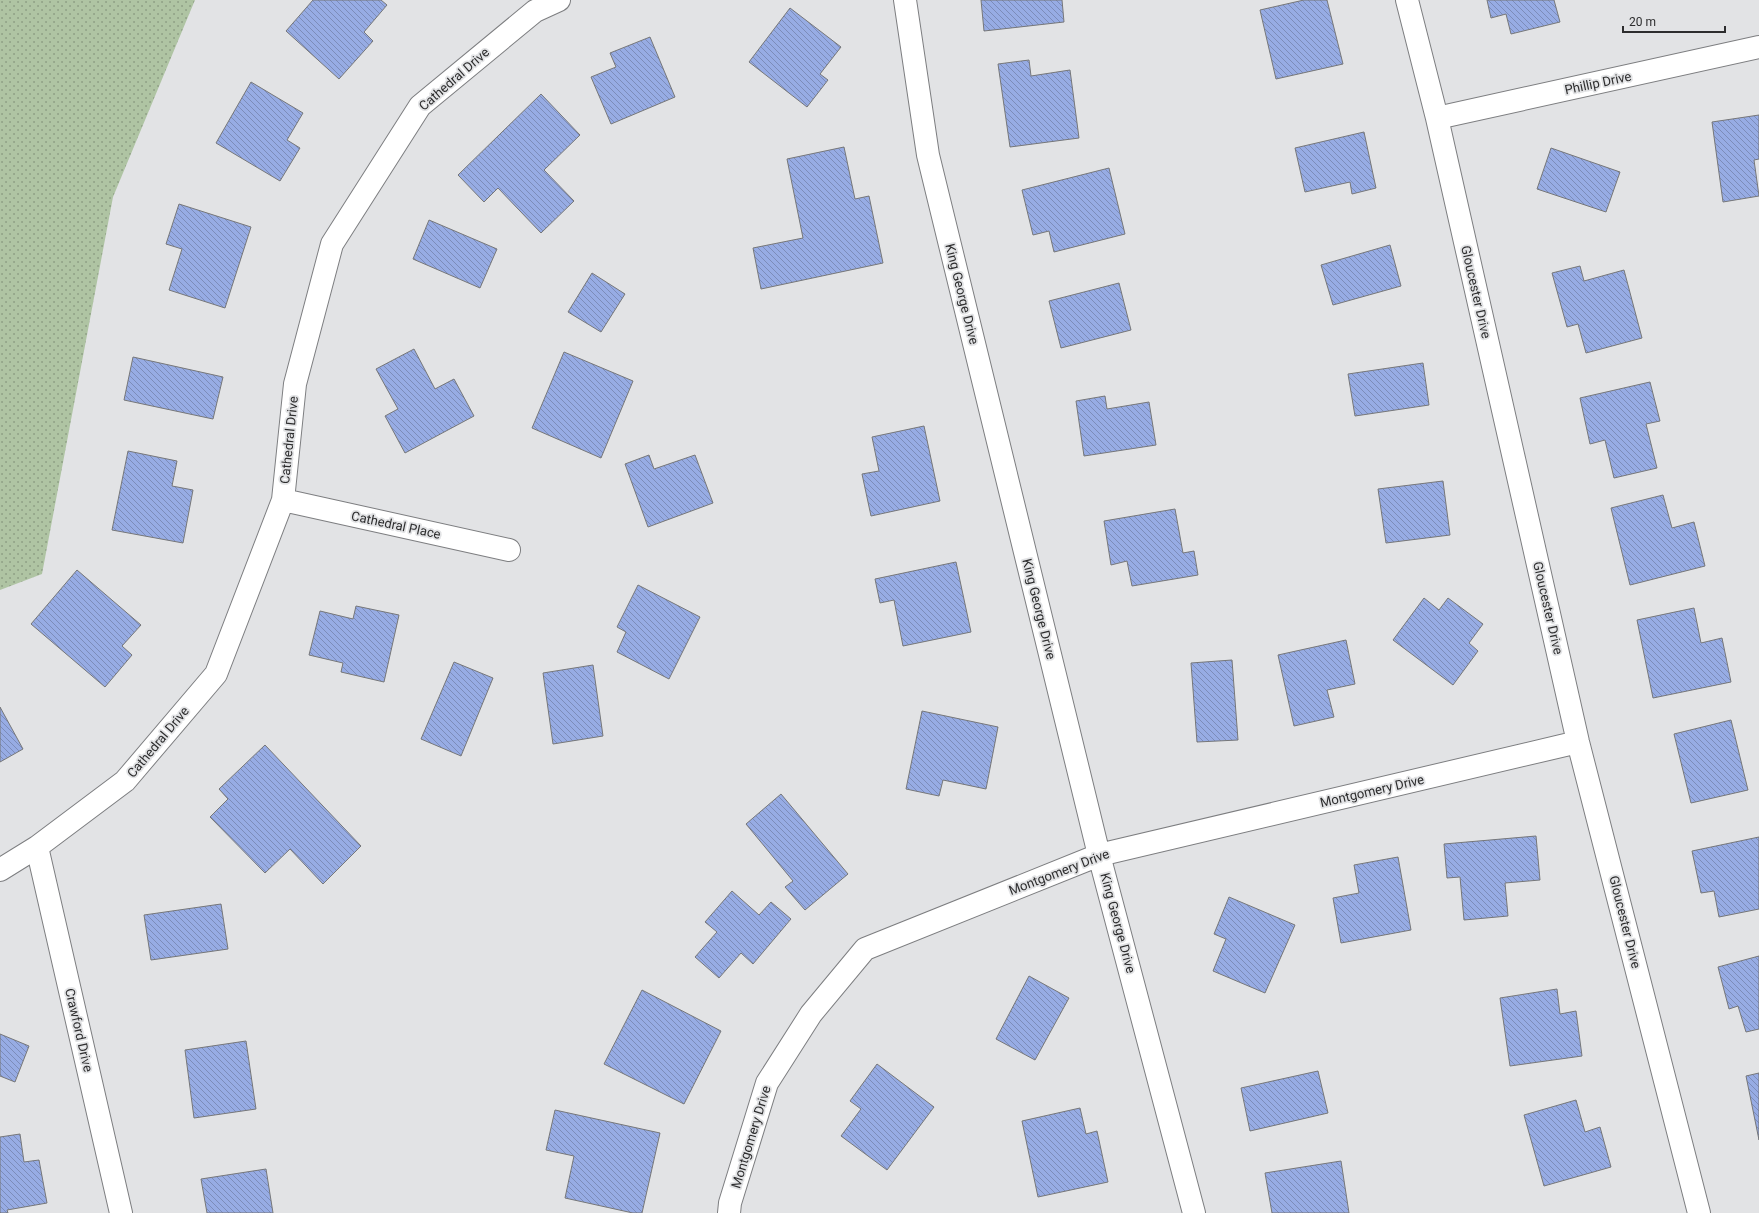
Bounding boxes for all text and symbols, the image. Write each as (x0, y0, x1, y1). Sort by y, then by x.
scale bar (1623, 8, 1725, 34)
text: 20 m (1629, 15, 1656, 29)
street label: Cathedral Drive (416, 44, 492, 114)
street label: Phillip Drive (1563, 69, 1633, 97)
street label: King George Drive (942, 242, 982, 346)
street label: Gloucester Drive (1458, 244, 1494, 340)
street label: Cathedral Drive (277, 395, 301, 485)
street label: Cathedral Place (350, 508, 442, 542)
street label: King George Drive (1019, 557, 1059, 661)
street label: Gloucester Drive (1530, 560, 1566, 656)
street label: Cathedral Drive (124, 703, 192, 781)
street label: Montgomery Drive (1319, 772, 1426, 810)
street label: Montgomery Drive (1007, 846, 1111, 898)
street label: King George Drive (1097, 871, 1139, 975)
street label: Gloucester Drive (1606, 874, 1644, 970)
street label: Crawford Drive (62, 987, 96, 1073)
street label: Montgomery Drive (728, 1084, 774, 1190)

